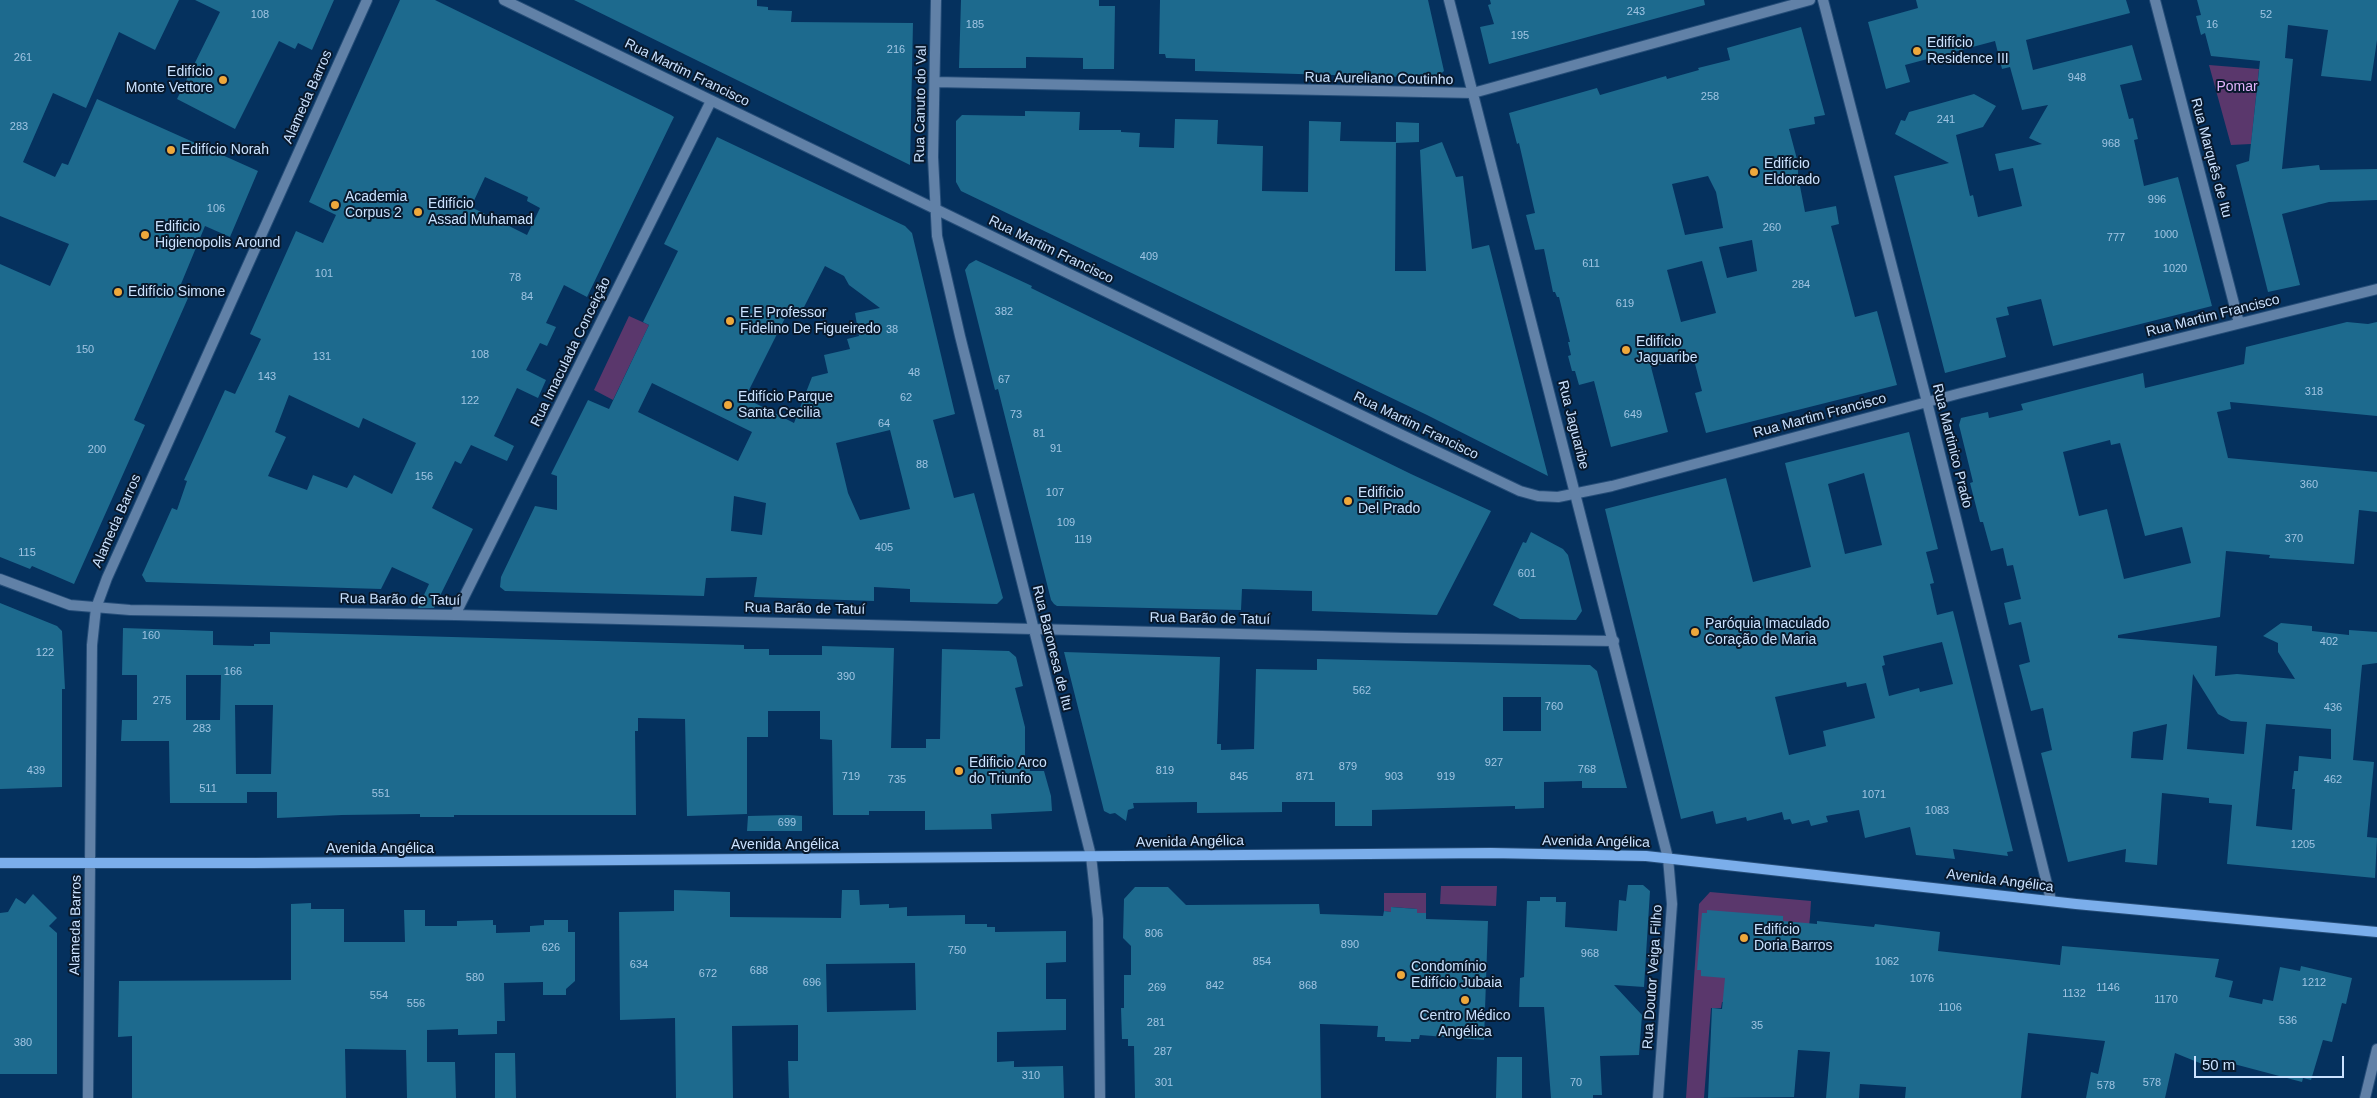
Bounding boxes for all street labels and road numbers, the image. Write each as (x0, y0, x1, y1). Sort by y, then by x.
street label: Rua Martim Francisco (622, 35, 752, 111)
street label: Rua Canuto do Val (912, 45, 930, 163)
street label: Alameda Barros (280, 48, 336, 146)
street label: Rua Aureliano Coutinho (1305, 69, 1453, 89)
street label: Rua Marquês de Itu (2187, 96, 2235, 220)
street label: Rua Martim Francisco (986, 212, 1116, 288)
street label: Rua Imaculada Conceição (527, 275, 615, 429)
street label: Rua Martim Francisco (2145, 291, 2281, 341)
street label: Rua Jaguaribe (1554, 379, 1592, 471)
street label: Rua Martinico Prado (1928, 382, 1976, 510)
street label: Rua Martim Francisco (1351, 388, 1481, 464)
street label: Rua Martim Francisco (1752, 390, 1888, 442)
street label: Alameda Barros (89, 472, 145, 570)
street label: Rua Baronesa de Itu (1028, 584, 1076, 712)
street label: Rua Barão de Tatuí (340, 591, 460, 609)
street label: Rua Barão de Tatuí (745, 600, 865, 618)
street label: Rua Barão de Tatuí (1150, 610, 1270, 628)
street label: Avenida Angélica (1136, 833, 1244, 851)
street label: Avenida Angélica (1542, 833, 1650, 851)
street label: Avenida Angélica (731, 837, 839, 853)
street label: Avenida Angélica (326, 841, 434, 857)
street label: Avenida Angélica (1945, 866, 2055, 896)
street label: Alameda Barros (67, 875, 85, 975)
street label: Rua Doutor Veiga Filho (1640, 904, 1666, 1050)

